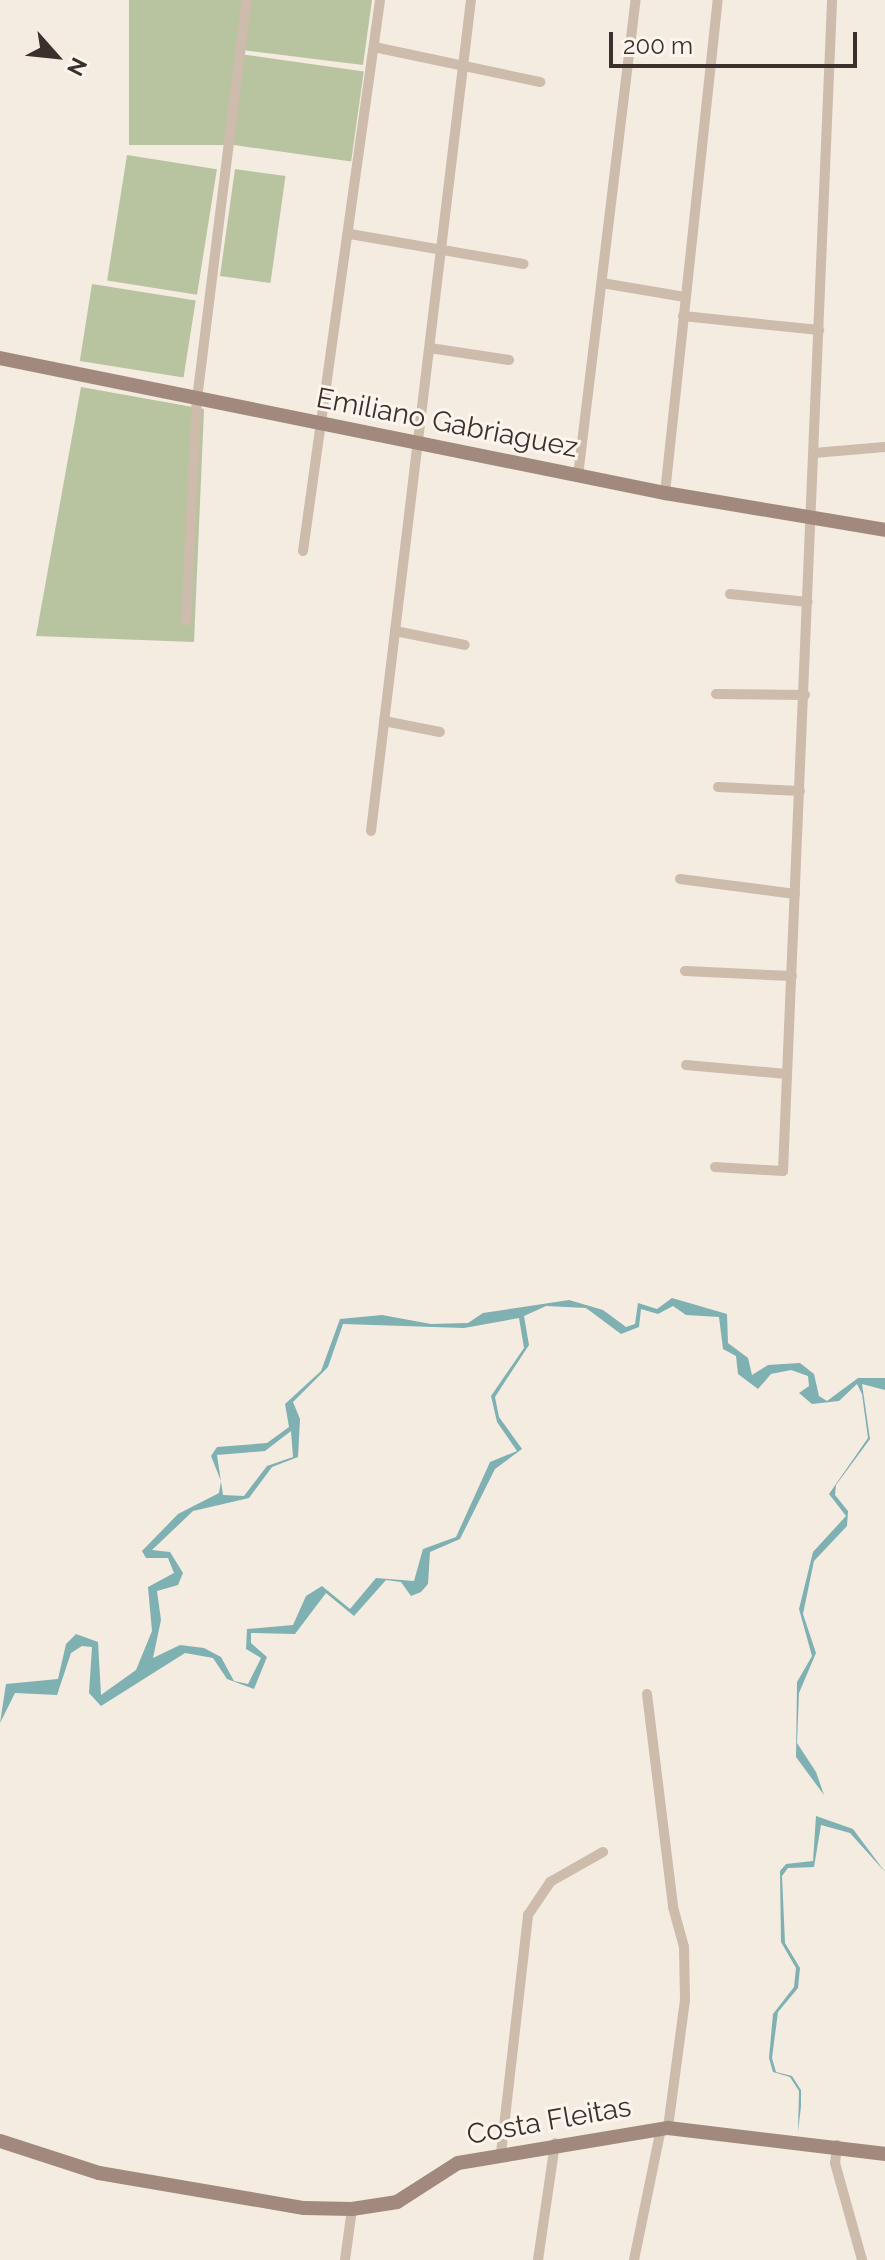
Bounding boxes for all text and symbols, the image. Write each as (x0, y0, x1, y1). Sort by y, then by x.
north arrow (16, 16, 96, 96)
scale bar (613, 16, 861, 66)
text: 200 m (623, 31, 693, 60)
text: N (62, 54, 93, 80)
street label: Emiliano Gabriaguez (313, 381, 581, 465)
street label: Costa Fleitas (464, 2090, 634, 2152)

